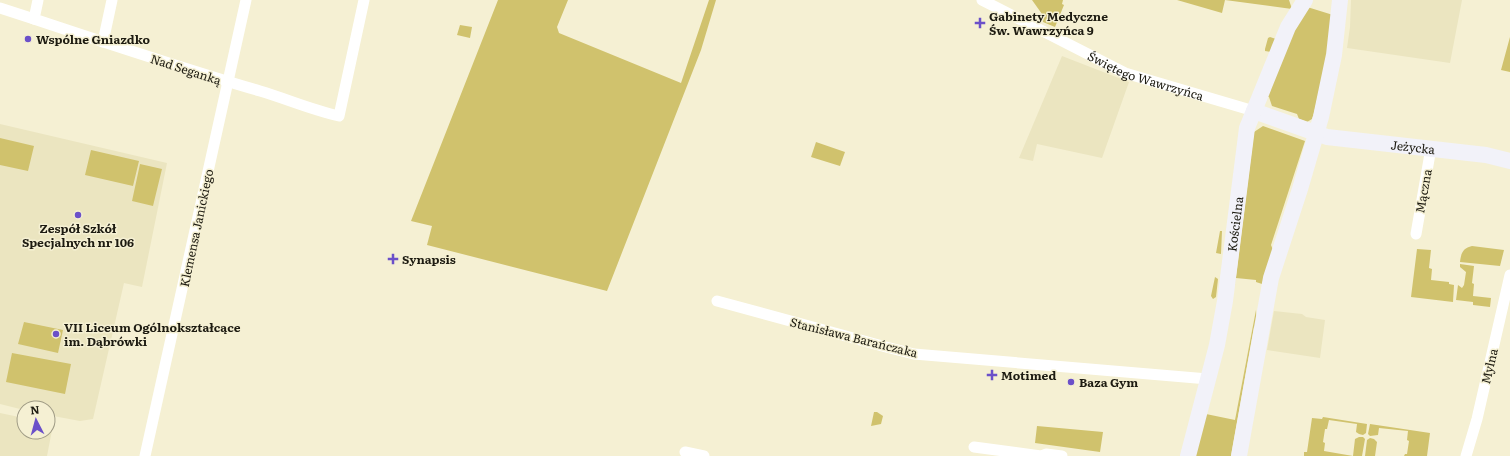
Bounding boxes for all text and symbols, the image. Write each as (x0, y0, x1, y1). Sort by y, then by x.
place label: Gabinety Medyczne Św. Wawrzyńca 9 (989, 7, 1108, 39)
marker: Gabinety Medyczne Św. Wawrzyńca 9 (974, 17, 986, 29)
place label: Wspólne Gniazdko (36, 30, 151, 48)
marker: Wspólne Gniazdko (23, 34, 33, 44)
street label: Świętego Wawrzyńca (1085, 46, 1206, 105)
street label: Nad Seganką (148, 49, 224, 89)
street label: Jeżycka (1390, 135, 1437, 158)
street label: Klemensa Janickiego (175, 167, 217, 289)
street label: Mączna (1410, 167, 1436, 214)
street label: Kościelna (1222, 195, 1247, 253)
marker: Zespół Szkół Specjalnych nr 106 (73, 210, 83, 220)
place label: Zespół Szkół Specjalnych nr 106 (22, 219, 134, 251)
place label: Synapsis (402, 250, 456, 268)
marker: Synapsis (387, 253, 399, 265)
street label: Stanisława Barańczaka (788, 312, 920, 362)
place label: VII Liceum Ogólnokształcące im. Dąbrówki (64, 318, 241, 350)
marker: VII Liceum Ogólnokształcące im. Dąbrówki (51, 329, 61, 339)
street label: Mylna (1476, 346, 1502, 386)
place label: Motimed (1001, 366, 1056, 384)
marker: Motimed (986, 369, 998, 381)
place label: Baza Gym (1079, 373, 1138, 391)
marker: Baza Gym (1066, 377, 1076, 387)
north arrow (16, 400, 56, 440)
text: N (29, 401, 40, 417)

